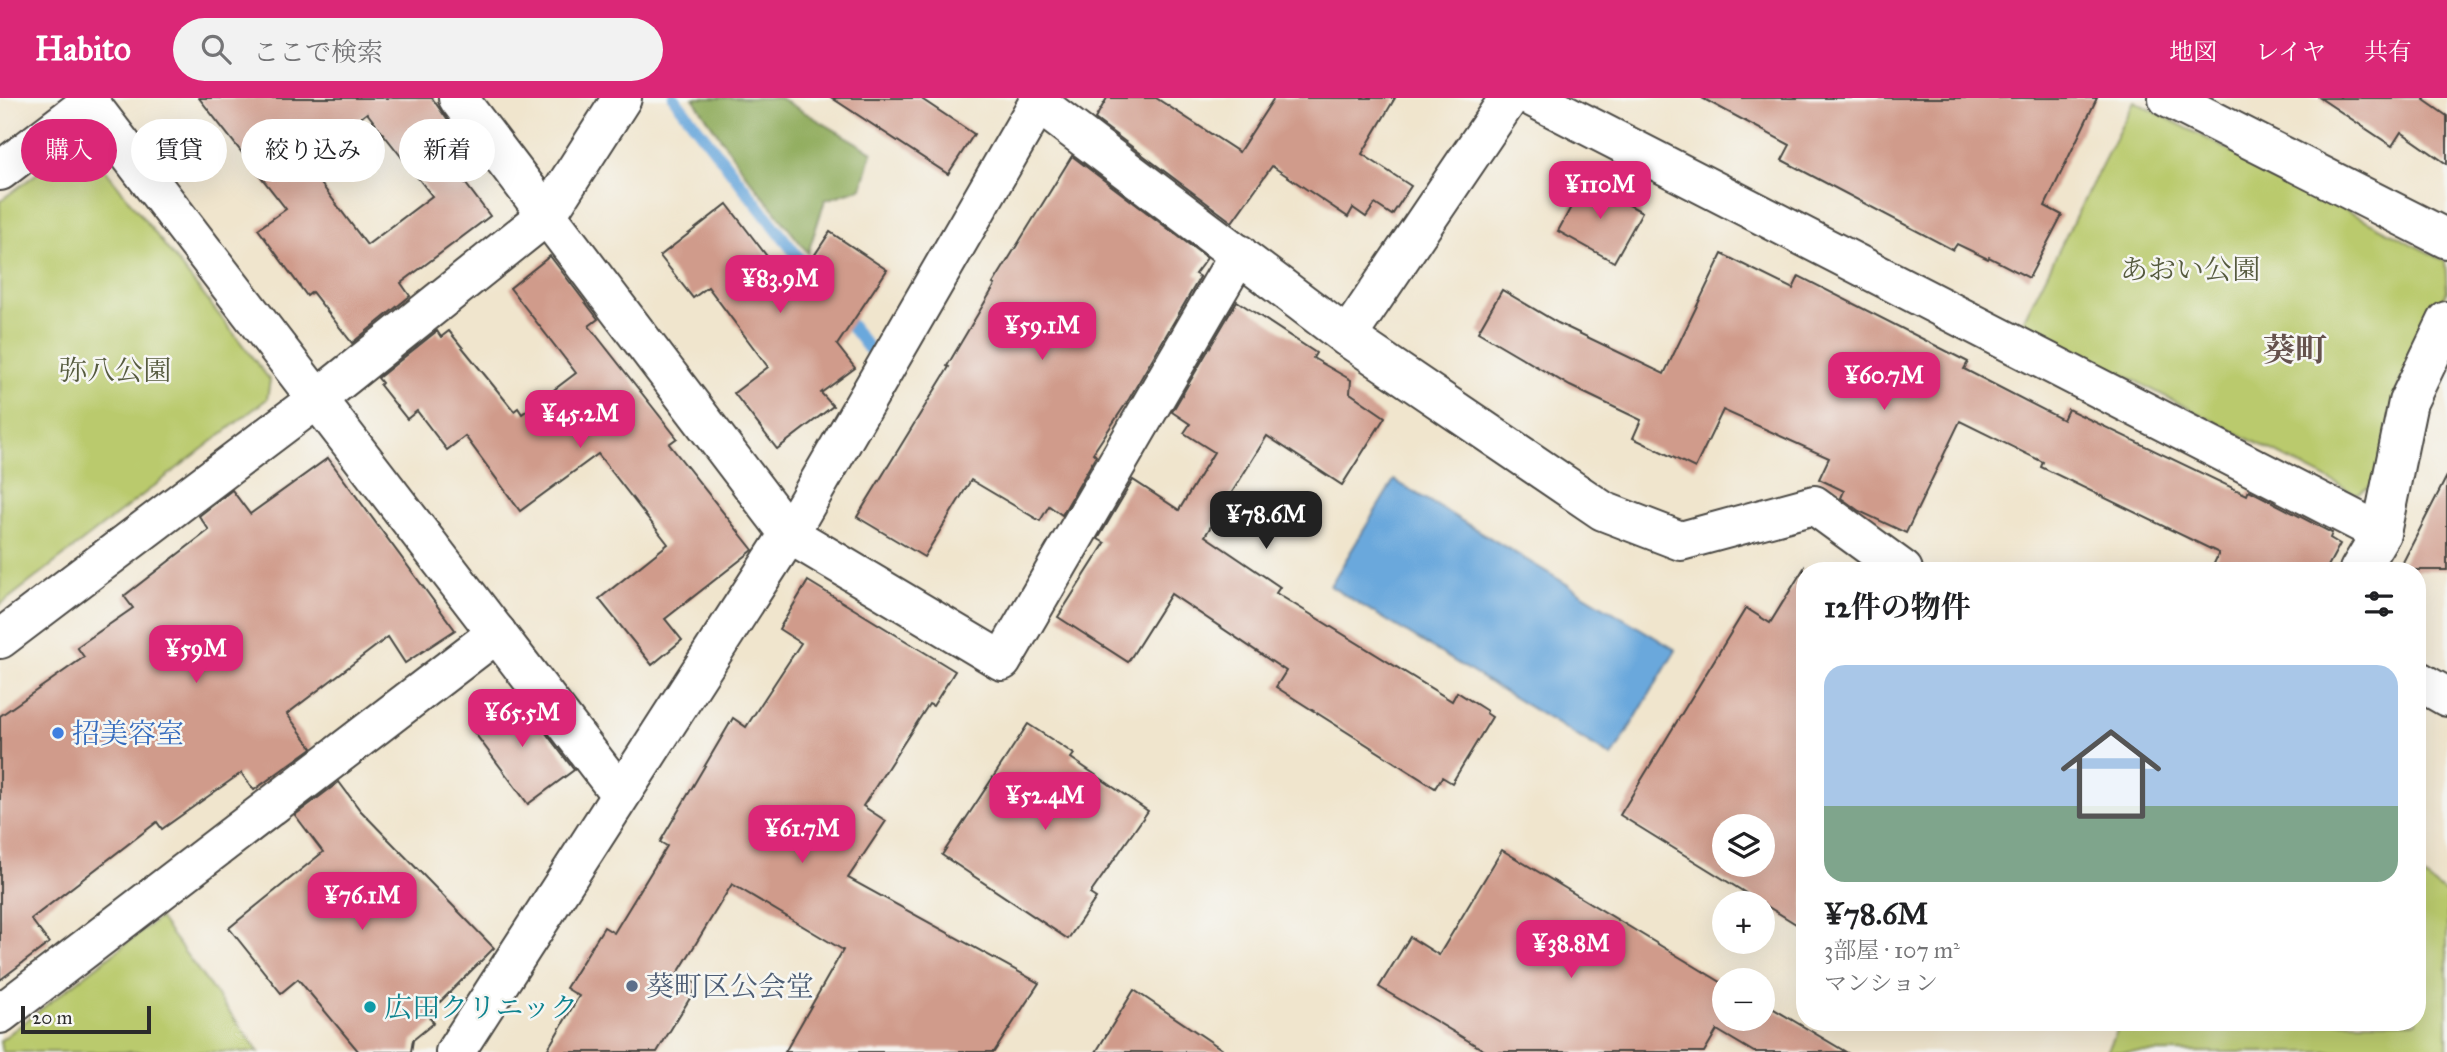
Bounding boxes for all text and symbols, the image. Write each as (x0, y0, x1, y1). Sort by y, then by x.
search box (173, 18, 663, 81)
text: Habito (35, 29, 131, 69)
icon: search (197, 30, 235, 68)
text: ここで検索 (253, 36, 383, 68)
text: 地図 (2169, 37, 2217, 67)
text: レイヤ (2255, 37, 2326, 67)
text: 共有 (2364, 37, 2412, 67)
chip: 購入 (21, 119, 117, 182)
chip: 賃貸 (131, 119, 227, 182)
chip: 絞り込み (241, 119, 385, 182)
chip: 新着 (399, 119, 495, 182)
pin: ¥110M (1551, 162, 1649, 221)
text: ¥110M (1565, 170, 1635, 198)
park label: あおい公園 (2120, 252, 2260, 287)
pin: ¥83.9M (723, 256, 837, 315)
text: ¥83.9M (741, 264, 819, 292)
pin: ¥59.1M (985, 302, 1099, 362)
text: ¥59.1M (1004, 311, 1080, 339)
district label: 葵町 (2263, 331, 2327, 370)
pin: ¥60.7M (1827, 352, 1941, 412)
park label: 弥八公園 (59, 353, 171, 388)
text: ¥60.7M (1844, 361, 1924, 389)
pin: ¥45.2M (523, 390, 637, 450)
text: ¥45.2M (541, 399, 619, 427)
pin: ¥78.6M (1209, 491, 1323, 551)
text: ¥78.6M (1226, 500, 1306, 528)
icon: filters (2360, 585, 2398, 623)
text: 12件の物件 (1824, 589, 1971, 625)
pin: ¥59M (155, 626, 237, 685)
text: ¥59M (165, 634, 227, 662)
pin: ¥65.5M (465, 690, 579, 749)
text: ¥65.5M (484, 698, 560, 726)
icon: home (2048, 711, 2174, 837)
place label: 招美容室 (72, 716, 184, 751)
marker: 招美容室 (50, 725, 66, 741)
pin: ¥52.4M (988, 772, 1102, 832)
text: ¥52.4M (1005, 781, 1085, 809)
pin: ¥61.7M (745, 806, 859, 865)
text: ¥61.7M (764, 814, 840, 842)
map controls (1712, 814, 1775, 1031)
button: layers (1712, 814, 1775, 877)
pin: ¥76.1M (305, 872, 419, 932)
text: ¥76.1M (324, 881, 400, 909)
button: + (1712, 891, 1775, 954)
text: ¥78.6M (1824, 896, 1928, 932)
pin: ¥38.8M (1514, 920, 1628, 980)
text: ¥38.8M (1532, 929, 1610, 957)
text: 3部屋 · 107 m² (1824, 936, 1960, 964)
button: − (1712, 968, 1775, 1031)
place label: 葵町区公会堂 (646, 969, 814, 1004)
text: マンション (1824, 969, 1938, 997)
marker: 葵町区公会堂 (624, 978, 640, 994)
place label: 広田クリニック (384, 990, 578, 1025)
marker: 広田クリニック (362, 999, 378, 1015)
scale bar (21, 1003, 150, 1035)
text: 20 m (32, 1006, 73, 1029)

